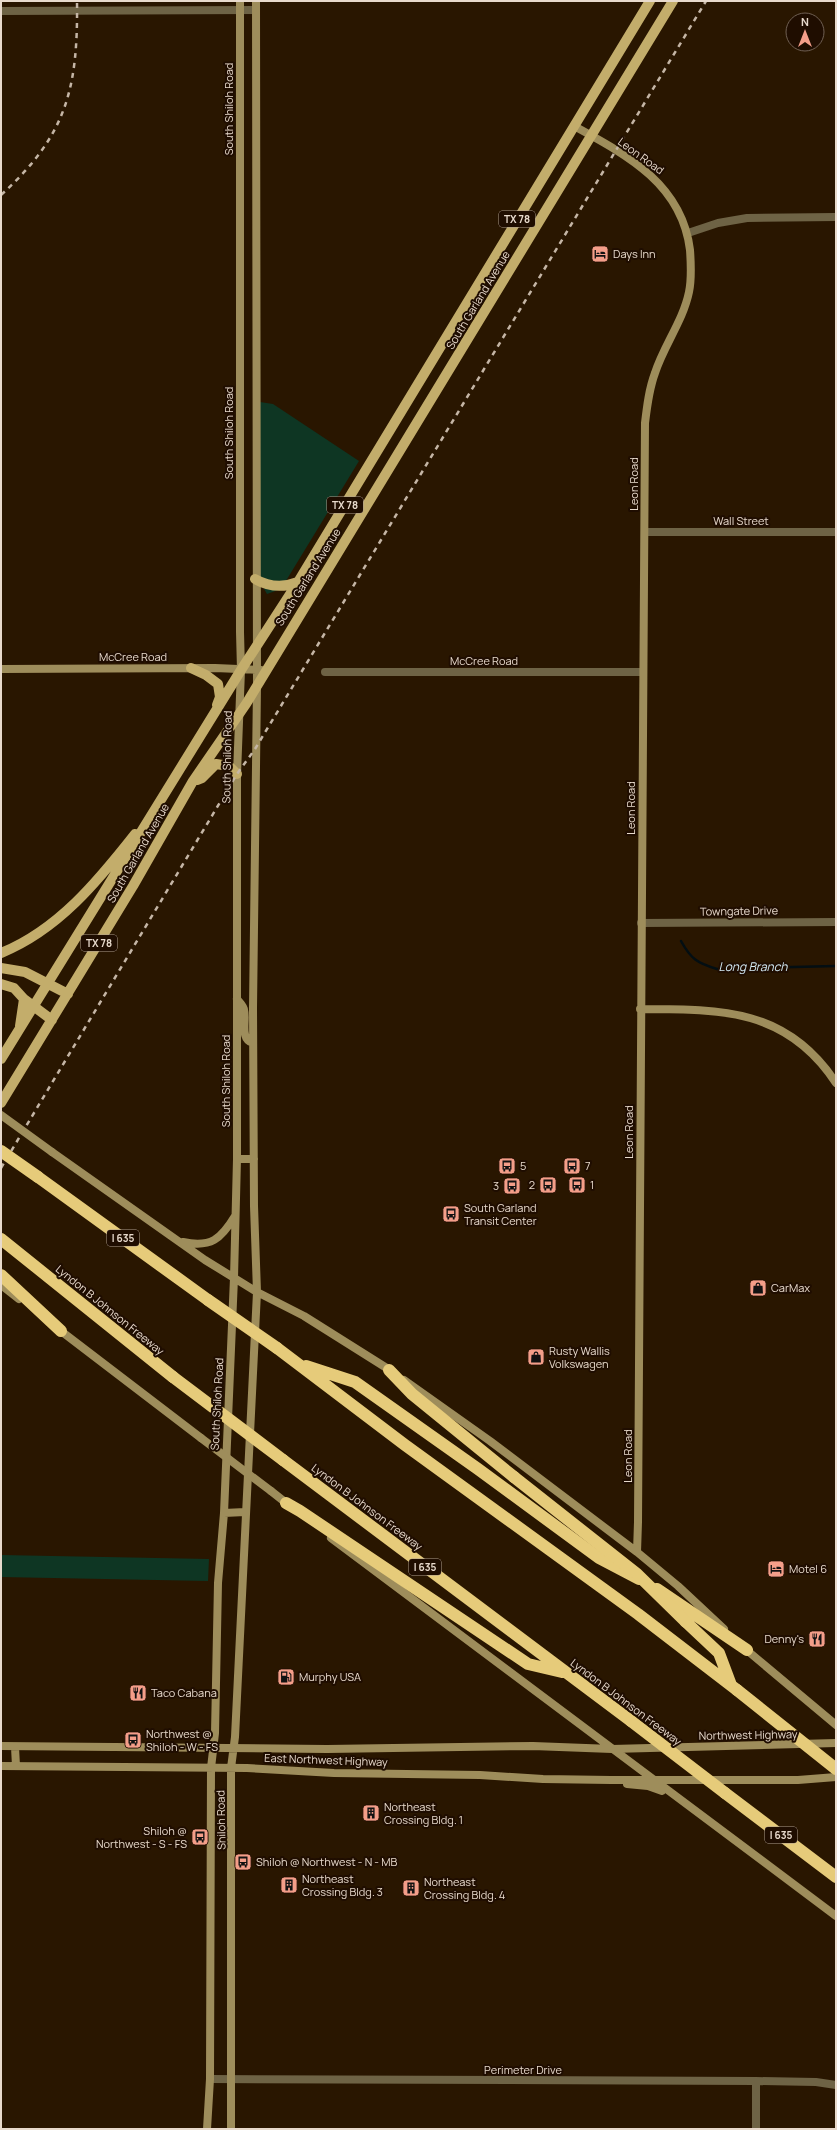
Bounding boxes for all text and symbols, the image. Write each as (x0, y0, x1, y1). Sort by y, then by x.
north arrow (785, 12, 825, 52)
text: N (801, 14, 809, 29)
street label: South Shiloh Road (221, 63, 236, 155)
street label: Leon Road (615, 134, 667, 177)
road number: TX 78 (499, 211, 535, 227)
hotel icon: Days Inn (590, 244, 610, 264)
place label: Days Inn (613, 246, 656, 261)
street label: South Garland Avenue (442, 247, 513, 352)
street label: South Shiloh Road (221, 387, 236, 479)
street label: Leon Road (626, 457, 641, 511)
road number: TX 78 (327, 497, 363, 513)
street label: Wall Street (713, 513, 769, 528)
street label: South Garland Avenue (271, 525, 344, 628)
street label: McCree Road (99, 649, 167, 664)
street label: McCree Road (450, 653, 518, 668)
street label: South Shiloh Road (218, 711, 235, 803)
street label: Leon Road (623, 781, 638, 835)
street label: South Garland Avenue (103, 800, 172, 905)
street label: Towngate Drive (700, 902, 779, 919)
road number: TX 78 (81, 935, 117, 951)
water label: Long Branch (719, 958, 788, 975)
street label: South Shiloh Road (218, 1035, 233, 1127)
street label: Leon Road (621, 1105, 636, 1159)
bus stop icon: 5 (497, 1156, 517, 1176)
bus stop icon: 7 (562, 1156, 582, 1176)
place label: 5 (520, 1158, 526, 1173)
place label: 7 (585, 1158, 591, 1173)
bus stop icon: 2 (538, 1175, 558, 1195)
bus stop icon: 1 (567, 1175, 587, 1195)
bus stop icon: 3 (502, 1176, 522, 1196)
place label: 2 (529, 1177, 535, 1192)
place label: 1 (590, 1177, 594, 1192)
place label: 3 (493, 1178, 499, 1193)
place label: South Garland Transit Center (464, 1200, 537, 1228)
bus stop icon: South Garland Transit Center (441, 1204, 461, 1224)
road number: I 635 (107, 1230, 139, 1246)
street label: Lyndon B Johnson Freeway (53, 1261, 168, 1358)
shop icon: CarMax (748, 1278, 768, 1298)
place label: CarMax (771, 1280, 810, 1295)
place label: Rusty Wallis Volkswagen (549, 1343, 610, 1371)
shop icon: Rusty Wallis Volkswagen (526, 1347, 546, 1367)
street label: South Shiloh Road (207, 1357, 226, 1451)
street label: Leon Road (620, 1429, 635, 1483)
street label: Lyndon B Johnson Freeway (309, 1460, 426, 1553)
road number: I 635 (409, 1559, 441, 1575)
hotel icon: Motel 6 (766, 1559, 786, 1579)
place label: Motel 6 (789, 1561, 827, 1576)
restaurant icon: Denny's (807, 1629, 827, 1649)
place label: Denny's (764, 1631, 804, 1646)
street label: Lyndon B Johnson Freeway (568, 1655, 685, 1748)
fuel station icon: Murphy USA (276, 1667, 296, 1687)
place label: Murphy USA (299, 1669, 361, 1684)
restaurant icon: Taco Cabana (128, 1683, 148, 1703)
place label: Taco Cabana (151, 1685, 217, 1700)
place label: Northwest @ Shiloh - W - FS (146, 1726, 218, 1754)
street label: Northwest Highway (698, 1726, 798, 1743)
bus stop icon: Northwest @ Shiloh - W - FS (123, 1730, 143, 1750)
street label: East Northwest Highway (264, 1750, 388, 1769)
street label: Shiloh Road (212, 1790, 229, 1850)
place label: Northeast Crossing Bldg. 1 (384, 1799, 463, 1827)
building icon: Northeast Crossing Bldg. 1 (361, 1803, 381, 1823)
place label: Shiloh @ Northwest - S - FS (96, 1823, 187, 1851)
bus stop icon: Shiloh @ Northwest - S - FS (190, 1827, 210, 1847)
road number: I 635 (765, 1827, 797, 1843)
bus stop icon: Shiloh @ Northwest - N - MB (233, 1852, 253, 1872)
place label: Shiloh @ Northwest - N - MB (256, 1854, 397, 1869)
place label: Northeast Crossing Bldg. 3 (302, 1871, 383, 1899)
place label: Northeast Crossing Bldg. 4 (424, 1874, 505, 1902)
building icon: Northeast Crossing Bldg. 3 (279, 1875, 299, 1895)
building icon: Northeast Crossing Bldg. 4 (401, 1878, 421, 1898)
street label: Perimeter Drive (484, 2062, 562, 2077)

